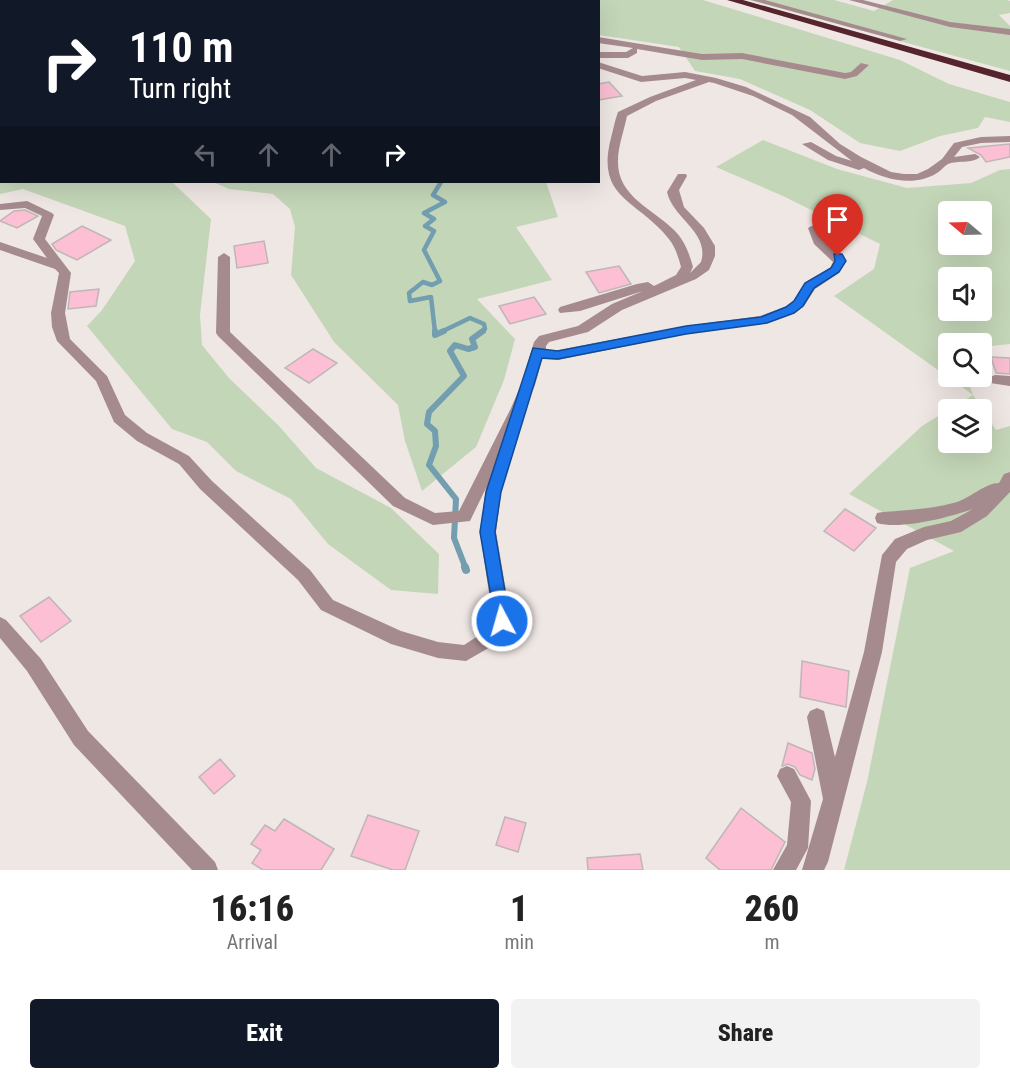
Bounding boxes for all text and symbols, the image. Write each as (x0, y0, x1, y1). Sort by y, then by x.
text: 110 m (129, 23, 234, 72)
icon: right (30, 24, 108, 102)
text: Turn right (129, 73, 231, 105)
icon: left (189, 138, 222, 171)
icon: ahead (252, 138, 285, 171)
icon: ahead (315, 138, 348, 171)
icon: right (378, 138, 411, 171)
pin (812, 194, 863, 256)
north arrow (938, 201, 992, 255)
map controls (938, 201, 992, 453)
icon: arrive (821, 203, 854, 236)
button: sound (938, 267, 992, 321)
button: search (938, 333, 992, 387)
button: layers (938, 399, 992, 453)
position arrow (470, 589, 534, 653)
text: 16:16 (211, 888, 294, 930)
text: 1 (510, 888, 528, 930)
text: 260 (744, 888, 799, 930)
text: Arrival (227, 930, 278, 954)
text: min (505, 930, 534, 954)
text: m (764, 930, 779, 954)
button: Exit (30, 999, 499, 1068)
button: Share (511, 999, 980, 1068)

